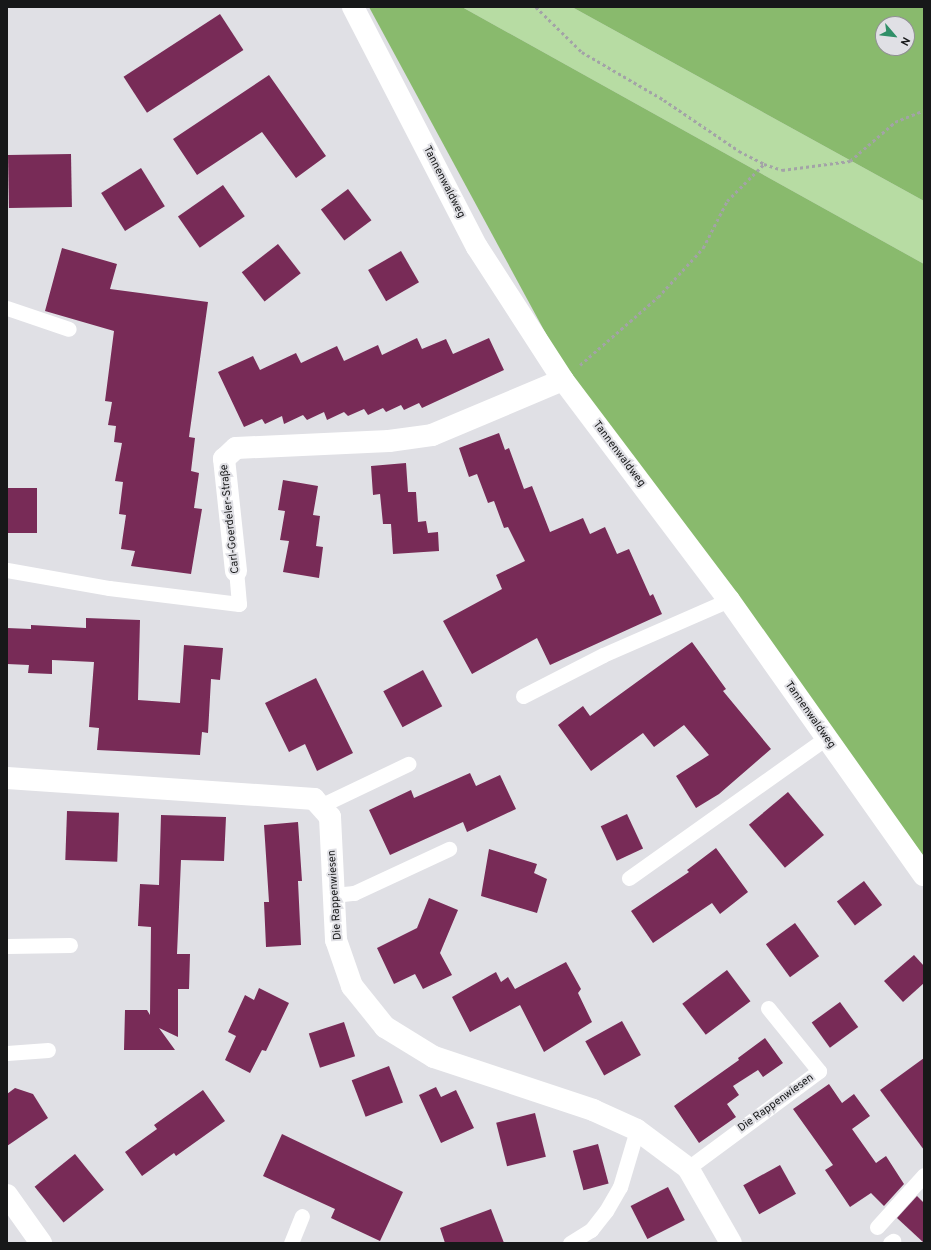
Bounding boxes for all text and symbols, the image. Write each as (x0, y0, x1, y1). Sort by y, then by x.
north arrow (875, 16, 915, 56)
text: N (897, 34, 913, 48)
street label: Tannenwaldweg (420, 144, 468, 220)
street label: Tannenwaldweg (590, 418, 648, 490)
street label: Carl-Goerdeler-Straße (218, 464, 242, 574)
street label: Tannenwaldweg (782, 679, 838, 751)
street label: Die Rappenwiesen (325, 849, 345, 941)
street label: Die Rappenwiesen (736, 1071, 816, 1135)

